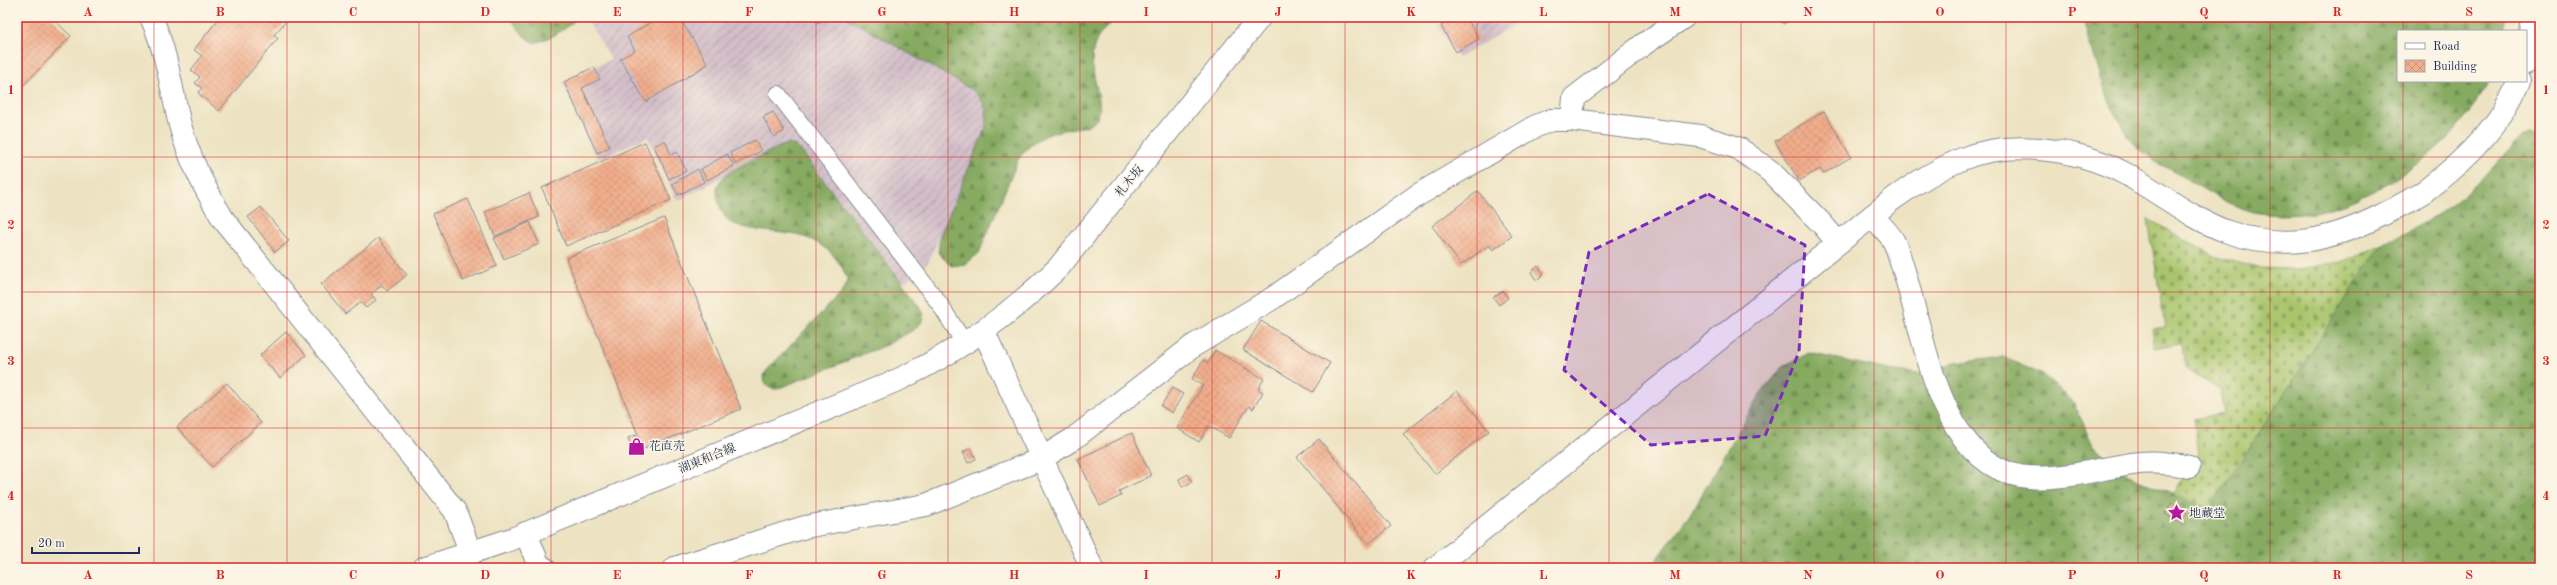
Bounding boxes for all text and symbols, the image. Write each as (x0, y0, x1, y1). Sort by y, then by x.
text: A (83, 6, 93, 19)
text: B (215, 6, 225, 19)
text: C (349, 6, 357, 19)
text: D (480, 6, 490, 19)
text: E (613, 6, 622, 19)
text: F (745, 6, 754, 19)
text: G (877, 6, 887, 19)
text: H (1009, 6, 1020, 19)
text: I (1143, 6, 1149, 19)
text: J (1274, 6, 1282, 19)
text: K (1406, 6, 1416, 19)
text: L (1539, 6, 1548, 19)
text: M (1669, 6, 1681, 19)
text: N (1803, 6, 1813, 19)
text: O (1935, 6, 1945, 19)
text: P (2067, 6, 2077, 19)
text: Q (2199, 6, 2209, 19)
text: R (2332, 6, 2342, 19)
text: S (2465, 6, 2473, 19)
legend (2397, 30, 2527, 82)
text: Road (2433, 41, 2460, 53)
text: Building (2433, 61, 2477, 73)
text: 1 (7, 84, 15, 97)
text: 1 (2542, 84, 2550, 97)
street label: 札木坂 (1112, 163, 1146, 199)
text: 2 (7, 219, 15, 232)
text: 2 (2542, 219, 2550, 232)
text: 3 (7, 355, 15, 368)
text: 3 (2542, 355, 2550, 368)
shop icon: 花直売 (626, 436, 646, 456)
place label: 花直売 (649, 439, 685, 453)
street label: 湖東和合線 (677, 440, 737, 476)
text: 4 (7, 490, 15, 503)
text: 4 (2542, 490, 2550, 503)
place icon: 地蔵堂 (2166, 503, 2186, 523)
place label: 地蔵堂 (2189, 506, 2225, 520)
scale bar (32, 529, 139, 555)
text: 20 m (38, 538, 65, 550)
text: A (83, 569, 93, 582)
text: B (215, 569, 225, 582)
text: C (349, 569, 357, 582)
text: D (480, 569, 490, 582)
text: E (613, 569, 622, 582)
text: F (745, 569, 754, 582)
text: G (877, 569, 887, 582)
text: H (1009, 569, 1020, 582)
text: I (1143, 569, 1149, 582)
text: J (1274, 569, 1282, 582)
text: K (1406, 569, 1416, 582)
text: L (1539, 569, 1548, 582)
text: M (1669, 569, 1681, 582)
text: N (1803, 569, 1813, 582)
text: O (1935, 569, 1945, 582)
text: P (2067, 569, 2077, 582)
text: Q (2199, 569, 2209, 582)
text: R (2332, 569, 2342, 582)
text: S (2465, 569, 2473, 582)

